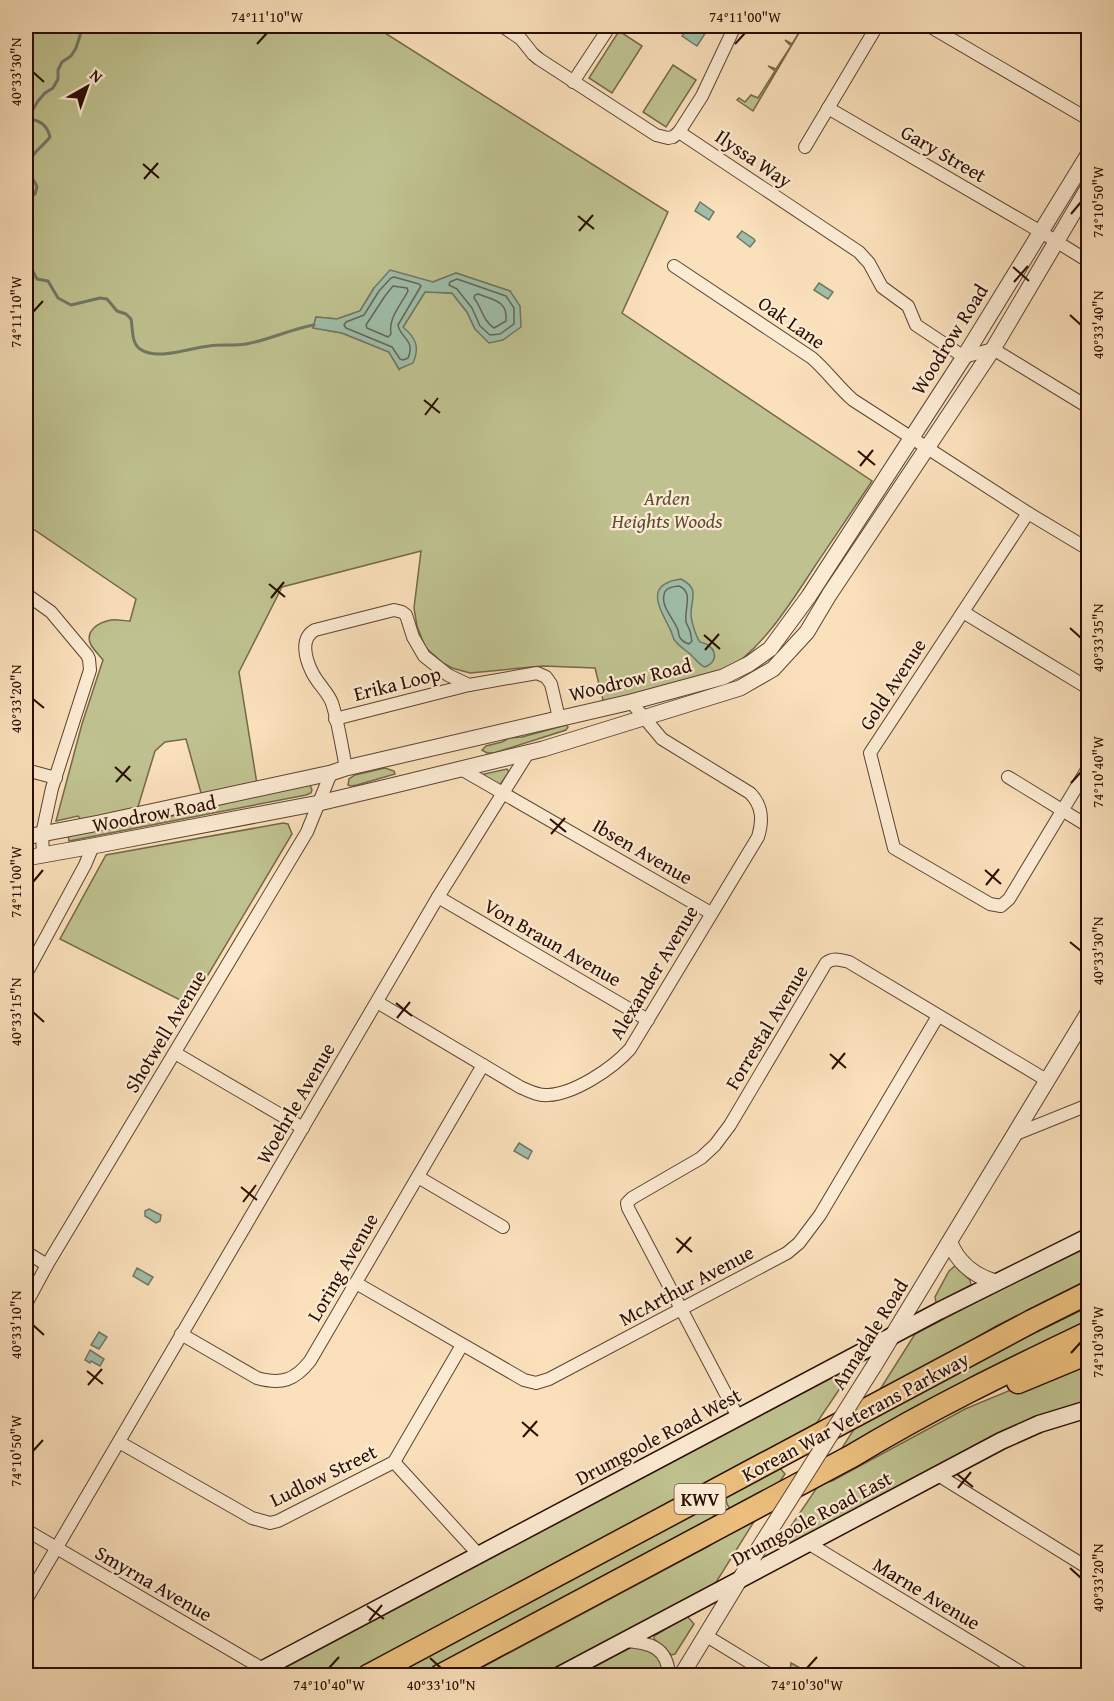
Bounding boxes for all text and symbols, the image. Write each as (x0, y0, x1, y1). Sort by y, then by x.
text: 74°11'10"W (231, 6, 303, 27)
text: 74°11'00"W (709, 6, 781, 27)
text: 40°33'30"N (5, 37, 26, 106)
north arrow (57, 57, 117, 117)
text: N (85, 63, 109, 88)
street label: Gary Street (896, 117, 992, 189)
street label: Ilyssa Way (710, 122, 798, 194)
text: 74°10'50"W (1087, 166, 1108, 238)
text: 74°11'10"W (5, 276, 26, 348)
street label: Woodrow Road (903, 278, 995, 400)
street label: Oak Lane (753, 288, 831, 356)
text: 40°33'40"N (1087, 290, 1108, 359)
park label: Arden Heights Woods (610, 483, 723, 535)
text: 40°33'35"N (1087, 603, 1108, 672)
street label: Gold Avenue (851, 632, 933, 736)
street label: Woodrow Road (566, 650, 695, 708)
street label: Erika Loop (350, 658, 444, 708)
text: 40°33'20"N (5, 664, 26, 733)
text: 74°10'40"W (1087, 736, 1108, 808)
street label: Woodrow Road (90, 787, 219, 839)
street label: Ibsen Avenue (588, 811, 698, 891)
text: 74°11'00"W (5, 846, 26, 918)
street label: Von Braun Avenue (479, 891, 627, 993)
street label: Alexander Avenue (601, 899, 705, 1045)
text: 40°33'30"N (1087, 916, 1108, 985)
street label: Forrestal Avenue (717, 959, 815, 1095)
street label: Shotwell Avenue (117, 964, 213, 1098)
text: 40°33'15"N (5, 977, 26, 1046)
street label: Woehrle Avenue (248, 1037, 342, 1169)
street label: Loring Avenue (299, 1207, 385, 1327)
street label: McArthur Avenue (613, 1237, 759, 1333)
street label: Annadale Road (823, 1273, 915, 1395)
text: 40°33'10"N (5, 1290, 26, 1359)
text: 74°10'30"W (1087, 1306, 1108, 1378)
street label: Korean War Veterans Parkway (736, 1344, 974, 1488)
street label: Drumgoole Road West (570, 1380, 746, 1492)
text: 74°10'50"W (5, 1415, 26, 1487)
street label: Ludlow Street (265, 1437, 381, 1513)
street label: Drumgoole Road East (726, 1463, 896, 1573)
road number: KWV (674, 1484, 726, 1514)
street label: Smyrna Avenue (90, 1538, 218, 1628)
text: 40°33'20"N (1087, 1543, 1108, 1612)
street label: Marne Avenue (868, 1550, 986, 1636)
text: 74°10'40"W (293, 1674, 365, 1695)
text: 40°33'10"N (407, 1674, 476, 1695)
text: 74°10'30"W (771, 1674, 843, 1695)

